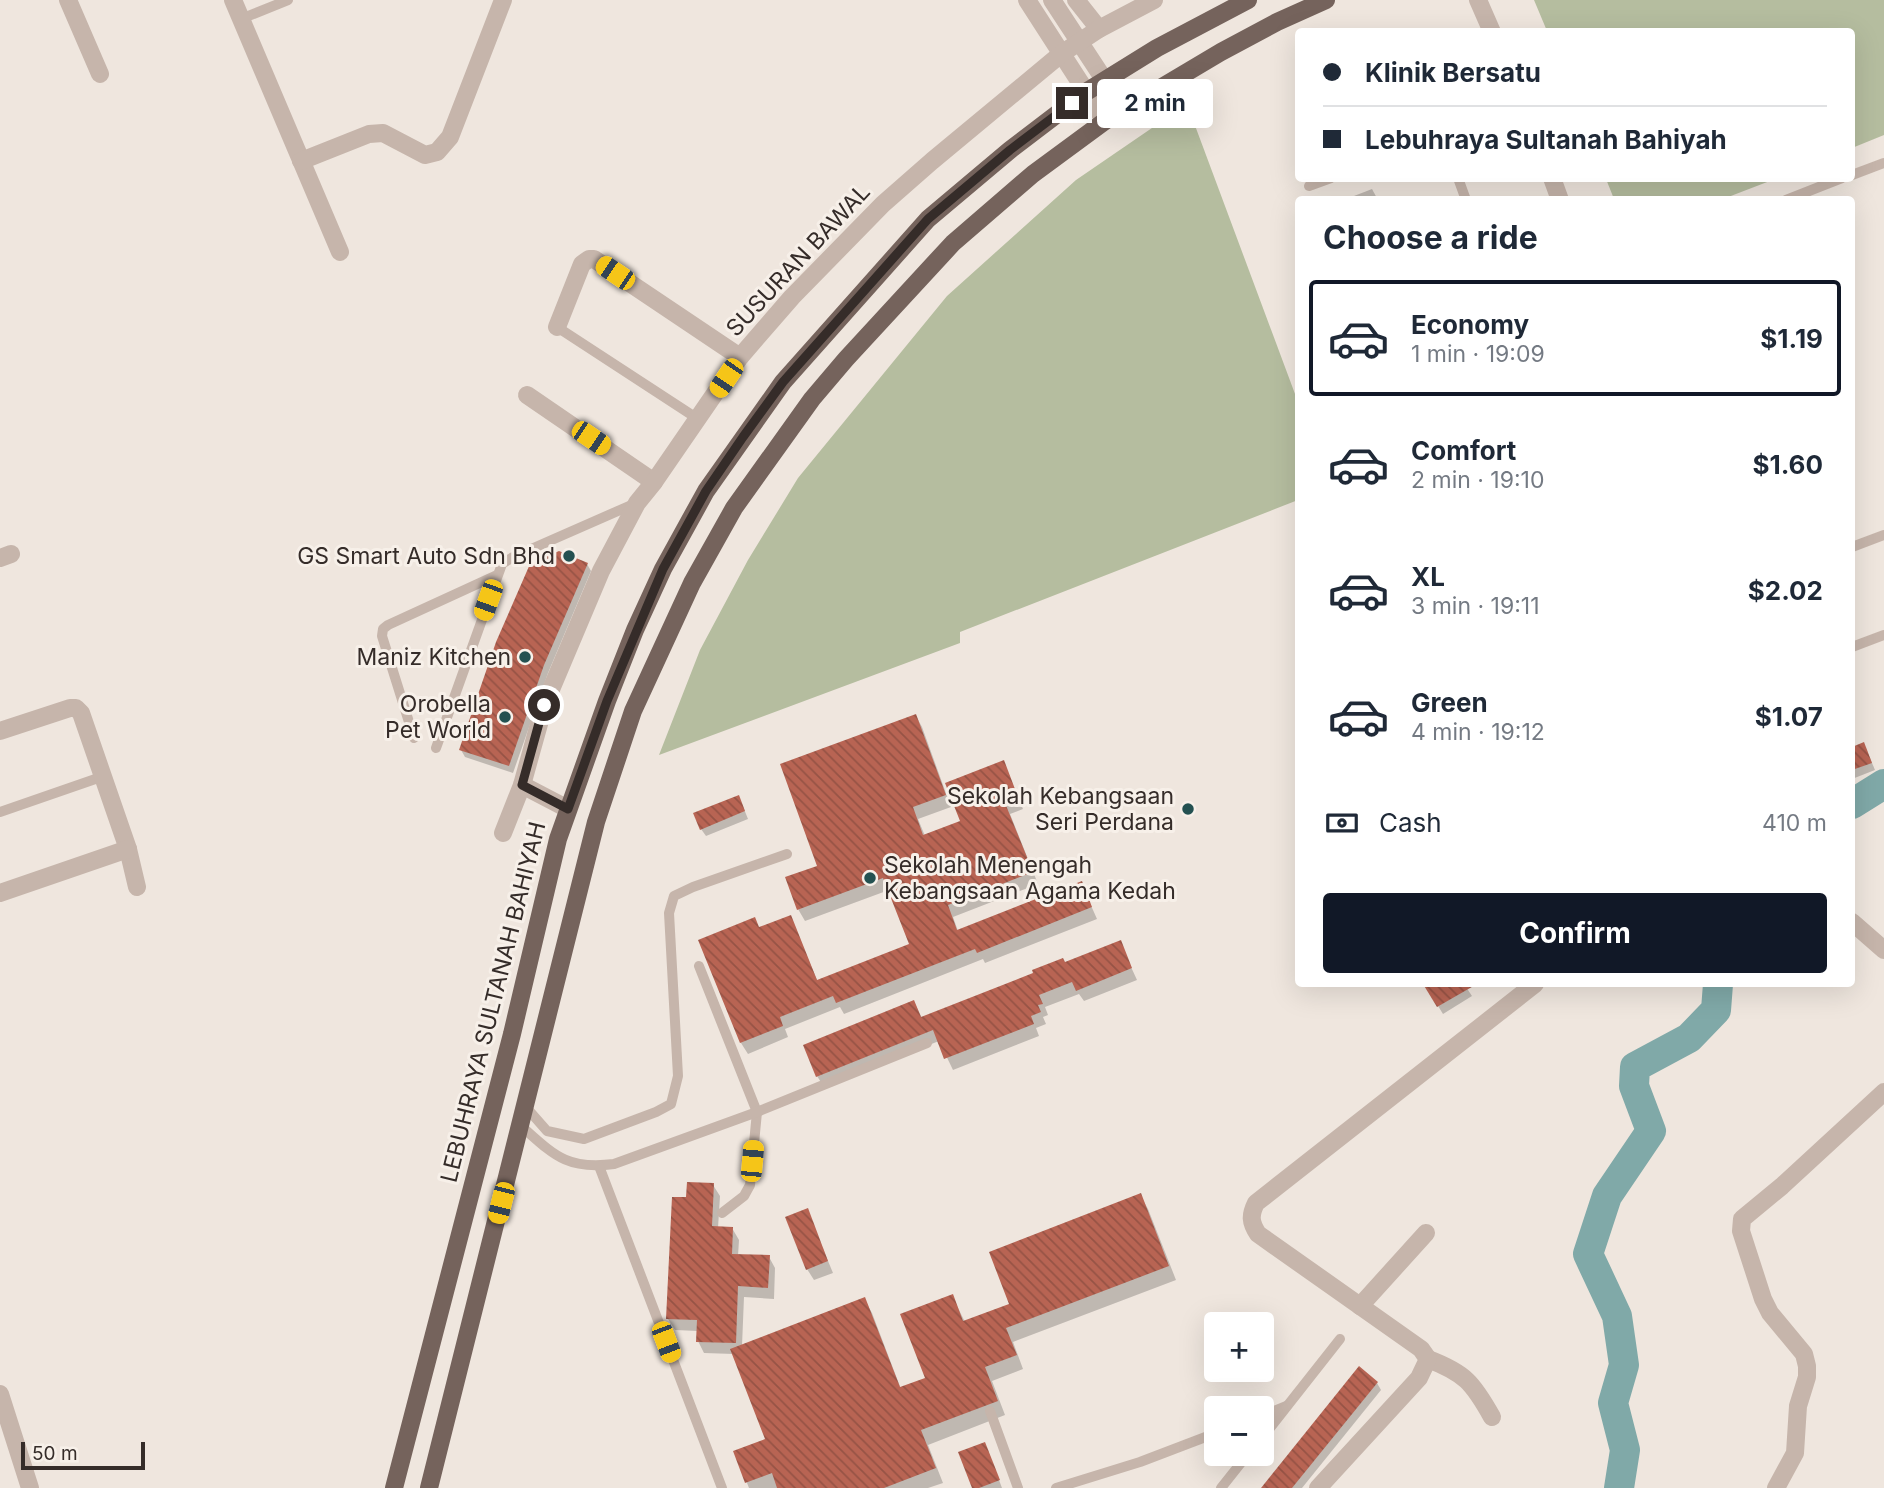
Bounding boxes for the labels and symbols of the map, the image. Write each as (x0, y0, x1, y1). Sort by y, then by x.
callout: 2 min (1096, 78, 1212, 128)
route end (1056, 87, 1088, 119)
street label: SUSURAN BAWAL (720, 178, 876, 342)
car (592, 253, 639, 293)
car (706, 355, 747, 401)
car (568, 418, 615, 458)
place label: GS Smart Auto Sdn Bhd (297, 542, 555, 570)
marker: GS Smart Auto Sdn Bhd (561, 548, 577, 564)
car (471, 577, 506, 623)
place label: Maniz Kitchen (357, 643, 511, 671)
marker: Maniz Kitchen (517, 649, 533, 665)
route start (528, 689, 560, 721)
place label: Orobella Pet World (385, 690, 491, 744)
marker: Orobella Pet World (497, 709, 513, 725)
place label: Sekolah Kebangsaan Seri Perdana (947, 782, 1174, 836)
marker: Sekolah Kebangsaan Seri Perdana (1180, 801, 1196, 817)
street label: LEBUHRAYA SULTANAH BAHIYAH (435, 819, 551, 1185)
place label: Sekolah Menengah Kebangsaan Agama Kedah (884, 851, 1176, 905)
marker: Sekolah Menengah Kebangsaan Agama Kedah (862, 870, 878, 886)
car (740, 1139, 765, 1183)
car (486, 1180, 517, 1226)
car (649, 1319, 684, 1365)
scale bar (21, 1439, 145, 1471)

